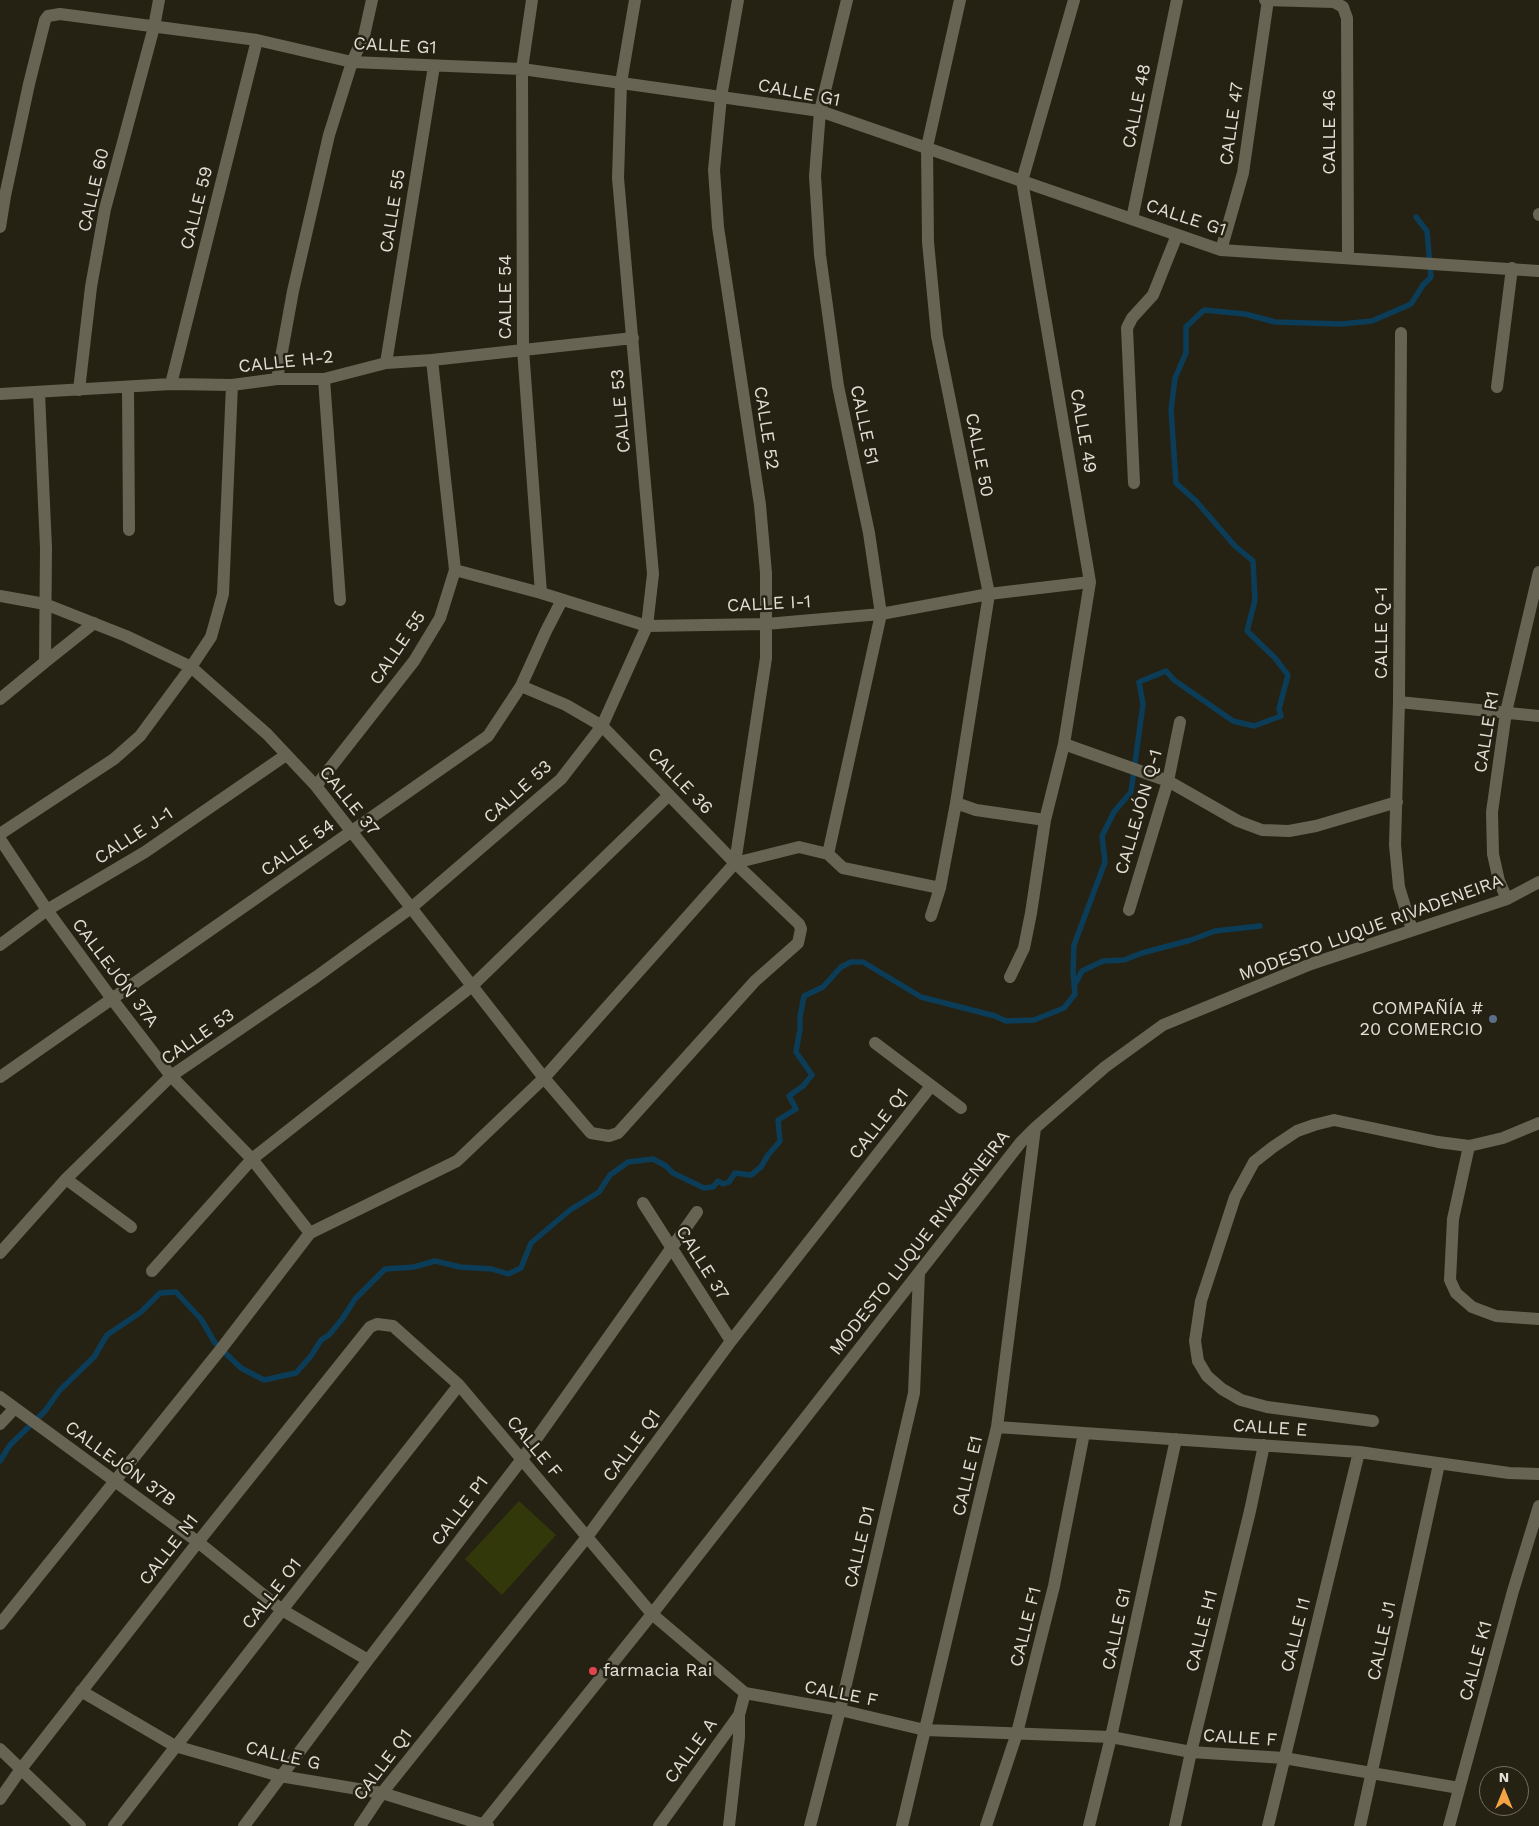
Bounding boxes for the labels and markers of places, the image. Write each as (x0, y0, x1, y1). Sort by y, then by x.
place label: COMPAÑÍA # 20 COMERCIO (1360, 998, 1483, 1040)
marker: COMPAÑÍA # 20 COMERCIO (1487, 1013, 1499, 1025)
place label: farmacia Rai (603, 1660, 713, 1682)
marker: farmacia Rai (587, 1665, 599, 1677)

